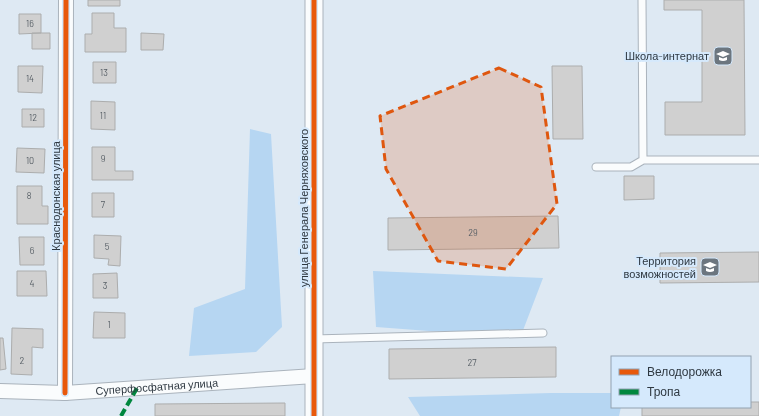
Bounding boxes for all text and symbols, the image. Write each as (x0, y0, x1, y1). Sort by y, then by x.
house number: 16 (26, 18, 34, 29)
school or university icon: Школа-интернат (712, 45, 734, 67)
place label: Школа-интернат (625, 49, 709, 62)
house number: 13 (100, 67, 108, 78)
house number: 14 (26, 73, 34, 84)
house number: 11 (100, 110, 106, 121)
house number: 12 (29, 112, 37, 123)
street label: улица Генерала Черняховского (297, 129, 310, 287)
street label: Краснодонская улица (49, 140, 62, 251)
house number: 9 (101, 153, 106, 164)
house number: 10 (26, 155, 34, 166)
house number: 8 (27, 190, 32, 201)
house number: 7 (101, 199, 106, 210)
house number: 29 (468, 227, 478, 238)
house number: 5 (105, 241, 110, 252)
house number: 6 (30, 245, 35, 256)
place label: Территория возможностей (623, 254, 696, 280)
school or university icon: Территория возможностей (699, 256, 721, 278)
house number: 4 (30, 278, 35, 289)
house number: 3 (103, 280, 108, 291)
house number: 1 (107, 319, 111, 330)
house number: 2 (20, 355, 25, 366)
legend (611, 356, 751, 408)
house number: 27 (467, 357, 477, 368)
text: Велодорожка (647, 364, 722, 379)
street label: Суперфосфатная улица (95, 376, 219, 397)
text: Тропа (647, 384, 681, 399)

